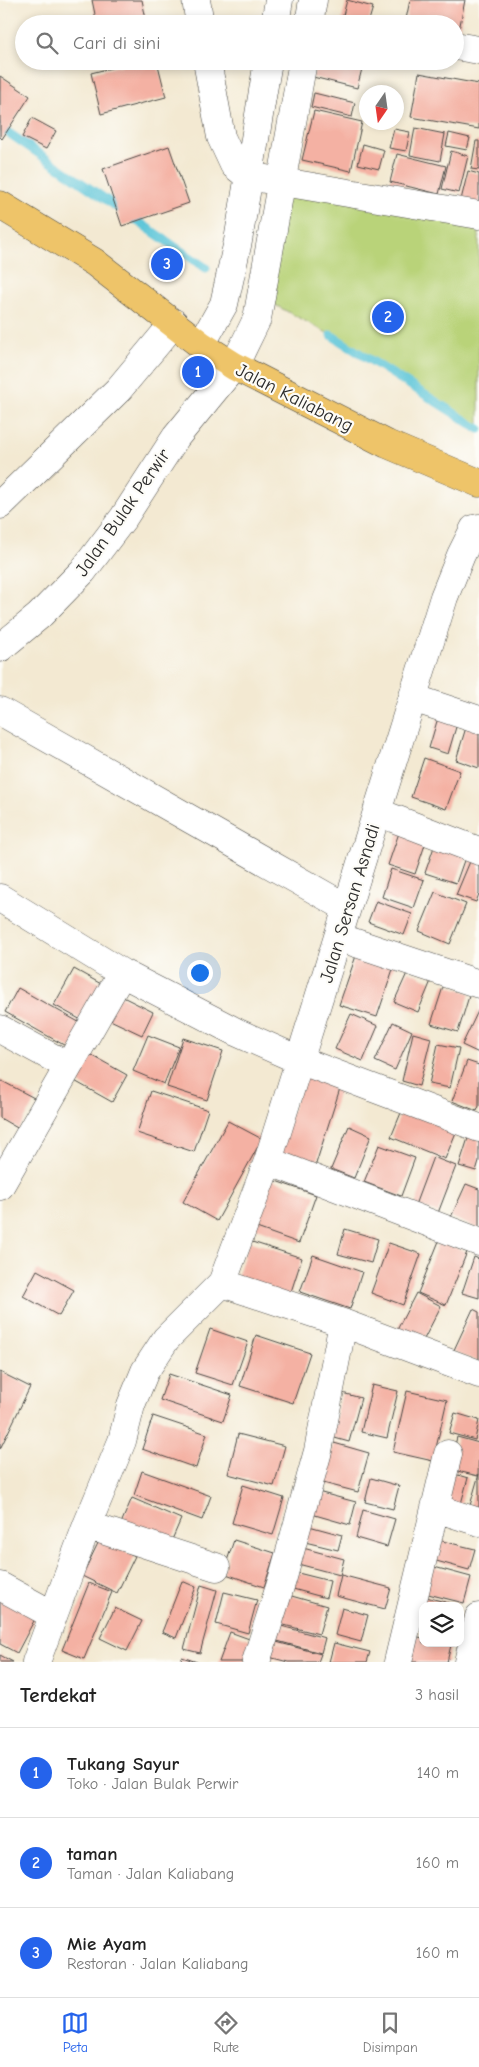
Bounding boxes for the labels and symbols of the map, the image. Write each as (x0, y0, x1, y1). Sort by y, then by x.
north arrow (359, 85, 404, 130)
pin: 3 (151, 245, 183, 283)
pin: 2 (372, 298, 404, 336)
pin: 1 (182, 353, 214, 391)
street label: Jalan Kaliabang (232, 359, 357, 437)
street label: Jalan Bulak Perwir (71, 444, 175, 580)
street label: Jalan Sersan Asnadi (315, 821, 385, 985)
your location (187, 960, 213, 986)

